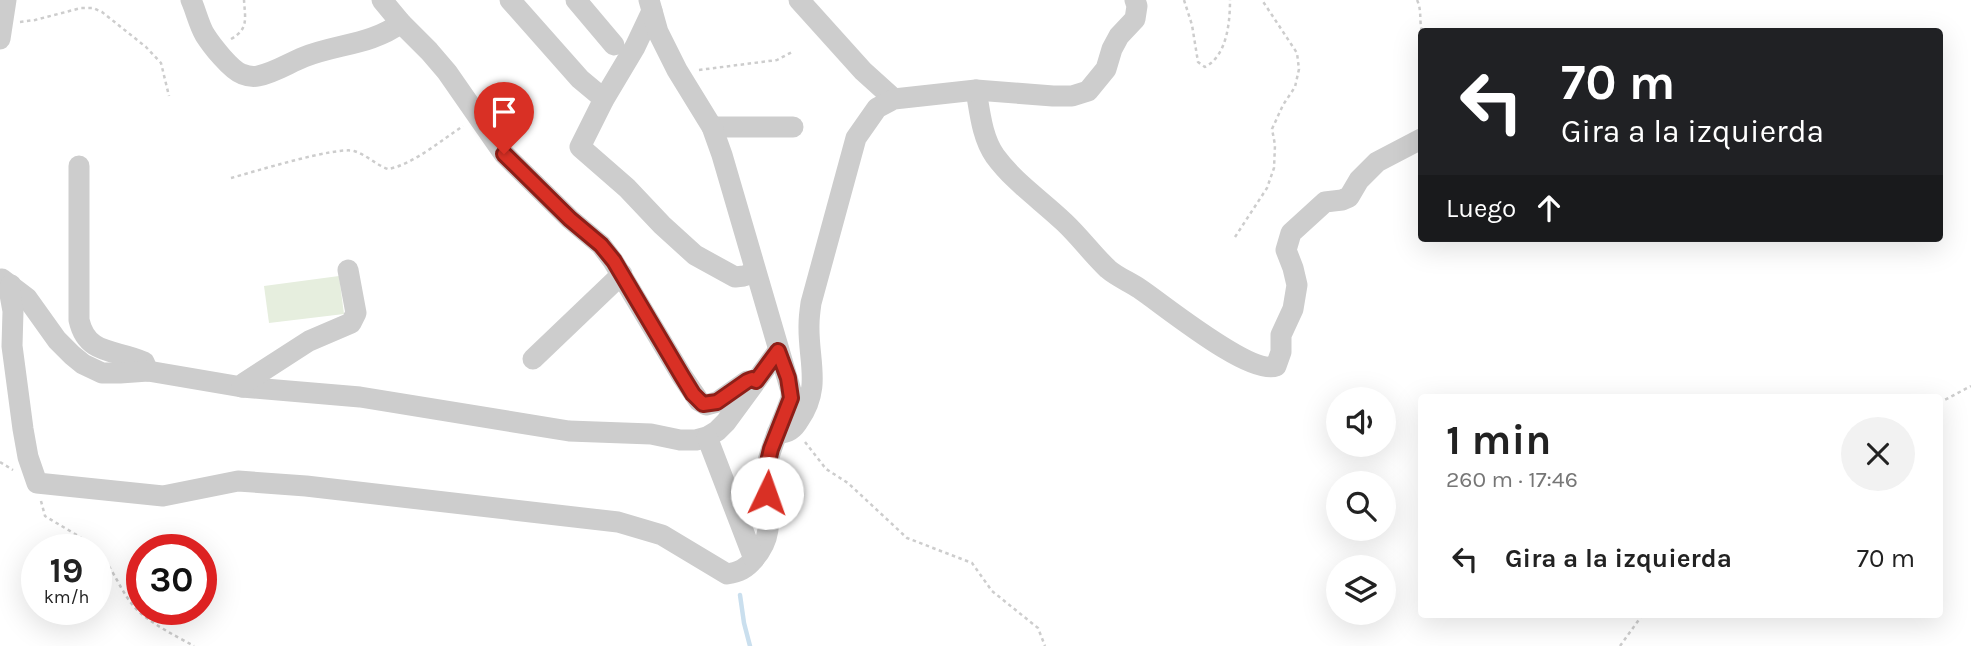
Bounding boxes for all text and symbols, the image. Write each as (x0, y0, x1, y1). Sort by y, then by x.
text: 70 m (1561, 54, 1675, 111)
icon: left (1446, 56, 1537, 147)
pin (474, 82, 534, 154)
icon: arrive (485, 93, 523, 131)
text: Gira a la izquierda (1561, 113, 1824, 150)
icon: ahead (1530, 189, 1568, 227)
text: Luego (1446, 193, 1516, 224)
map controls (1326, 387, 1396, 625)
button: sound (1326, 387, 1396, 457)
text: 1 min (1446, 415, 1551, 465)
button: close (1841, 417, 1915, 491)
position arrow (730, 456, 804, 530)
text: 260 m · 17:46 (1446, 466, 1578, 493)
button: search (1326, 471, 1396, 541)
speed limit sign: 30 (126, 534, 217, 625)
icon: left (1446, 540, 1484, 578)
text: Gira a la izquierda (1505, 543, 1732, 574)
text: 70 m (1857, 543, 1915, 574)
text: 19 (50, 550, 83, 591)
button: layers (1326, 555, 1396, 625)
text: km/h (44, 586, 89, 608)

